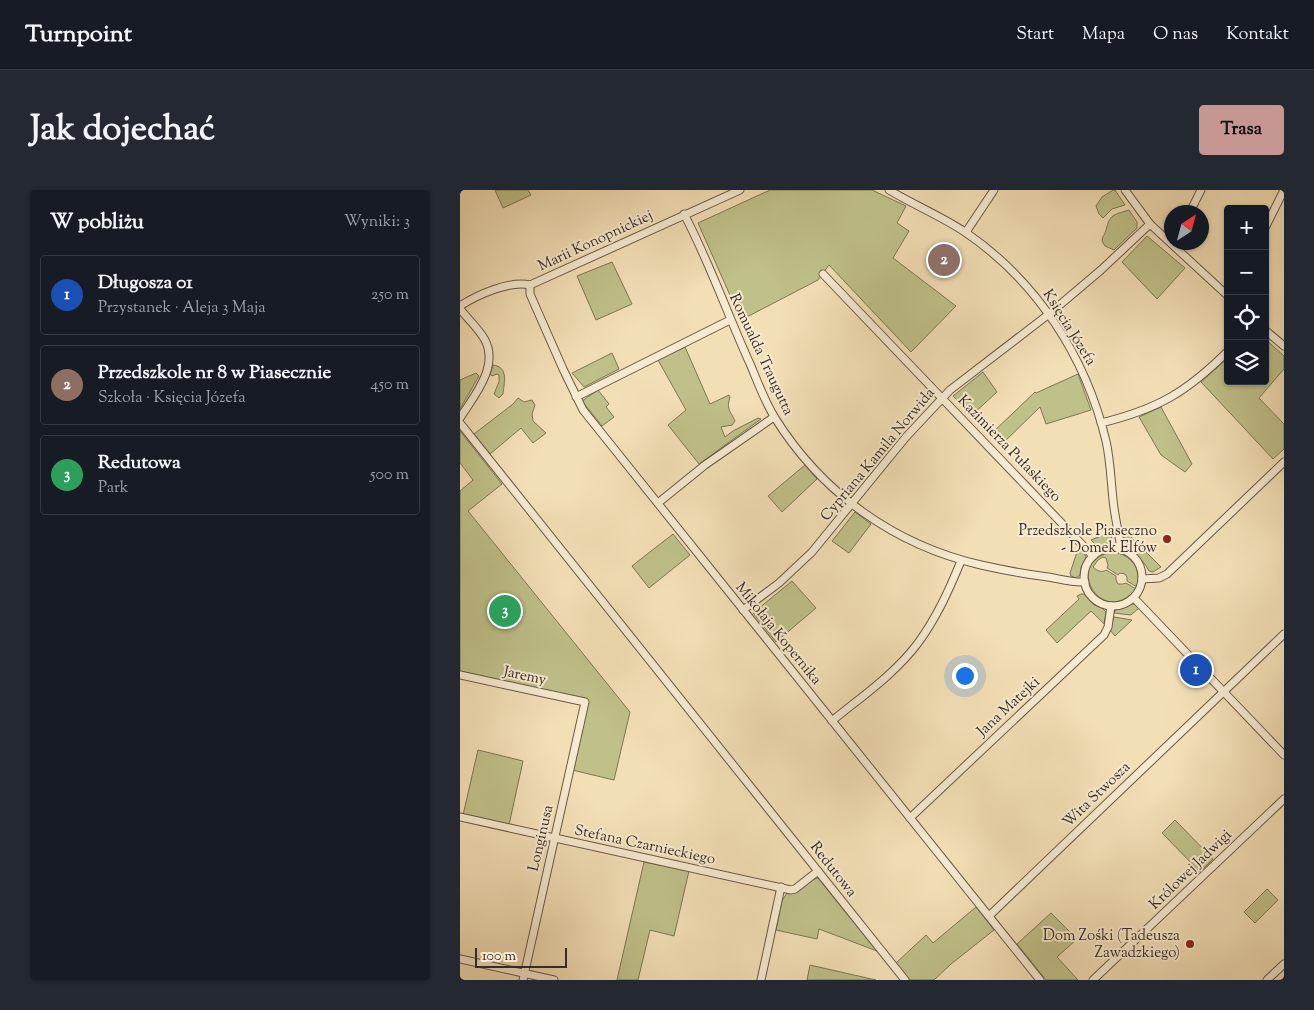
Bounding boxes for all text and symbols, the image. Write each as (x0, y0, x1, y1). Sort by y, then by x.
text: Turnpoint (25, 18, 132, 52)
text: Start (1016, 22, 1054, 48)
text: Mapa (1082, 22, 1125, 48)
text: O nas (1153, 22, 1198, 48)
text: Kontakt (1226, 22, 1289, 48)
text: Jak dojechać (30, 105, 215, 156)
button: Trasa (1199, 105, 1284, 155)
north arrow (1164, 205, 1209, 250)
map controls (1224, 205, 1269, 385)
button: + (1224, 205, 1269, 250)
street label: Marii Konopnickiej (535, 206, 656, 277)
text: W pobliżu (50, 208, 144, 238)
text: Wyniki: 3 (344, 211, 410, 234)
pin: 2 (928, 241, 960, 279)
button: − (1224, 250, 1269, 295)
text: Długosza 01 (98, 270, 193, 297)
text: 1 (64, 284, 70, 307)
text: 250 m (371, 284, 409, 307)
street label: Księcia Józefa (1037, 286, 1101, 370)
street label: Romualda Traugutta (723, 290, 798, 419)
button: locate (1224, 295, 1269, 340)
text: Przystanek · Aleja 3 Maja (98, 297, 266, 320)
button: layers (1224, 340, 1269, 385)
text: Przedszkole nr 8 w Piasecznie (98, 360, 331, 387)
text: 2 (63, 374, 71, 397)
text: 450 m (370, 374, 409, 397)
street label: Cypriana Kamila Norwida (816, 384, 940, 526)
text: Szkoła · Księcia Józefa (98, 387, 246, 410)
street label: Kazimierza Pułaskiego (952, 391, 1066, 507)
text: Redutowa (98, 450, 181, 477)
text: 3 (64, 464, 70, 487)
text: 500 m (370, 464, 409, 487)
text: Park (98, 477, 129, 500)
place label: Przedszkole Piaseczno - Domek Elfów (1019, 521, 1157, 559)
marker: Przedszkole Piaseczno - Domek Elfów (1161, 533, 1173, 545)
street label: Mikołaja Kopernika (730, 578, 826, 690)
pin: 3 (489, 592, 521, 630)
pin: 1 (1180, 651, 1212, 689)
street label: Jaremy (500, 662, 548, 691)
your location (952, 663, 978, 689)
street label: Jana Matejki (972, 672, 1045, 743)
street label: Wita Stwosza (1059, 757, 1136, 833)
street label: Longinusa (524, 803, 559, 874)
street label: Stefana Czarnieckiego (572, 820, 717, 871)
street label: Królowej Jadwigi (1145, 825, 1237, 915)
street label: Redutowa (804, 838, 861, 902)
place label: Dom Zośki (Tadeusza Zawadzkiego) (1043, 926, 1180, 964)
marker: Dom Zośki (Tadeusza Zawadzkiego) (1184, 938, 1196, 950)
scale bar (475, 945, 568, 968)
text: 100 m (482, 947, 516, 967)

